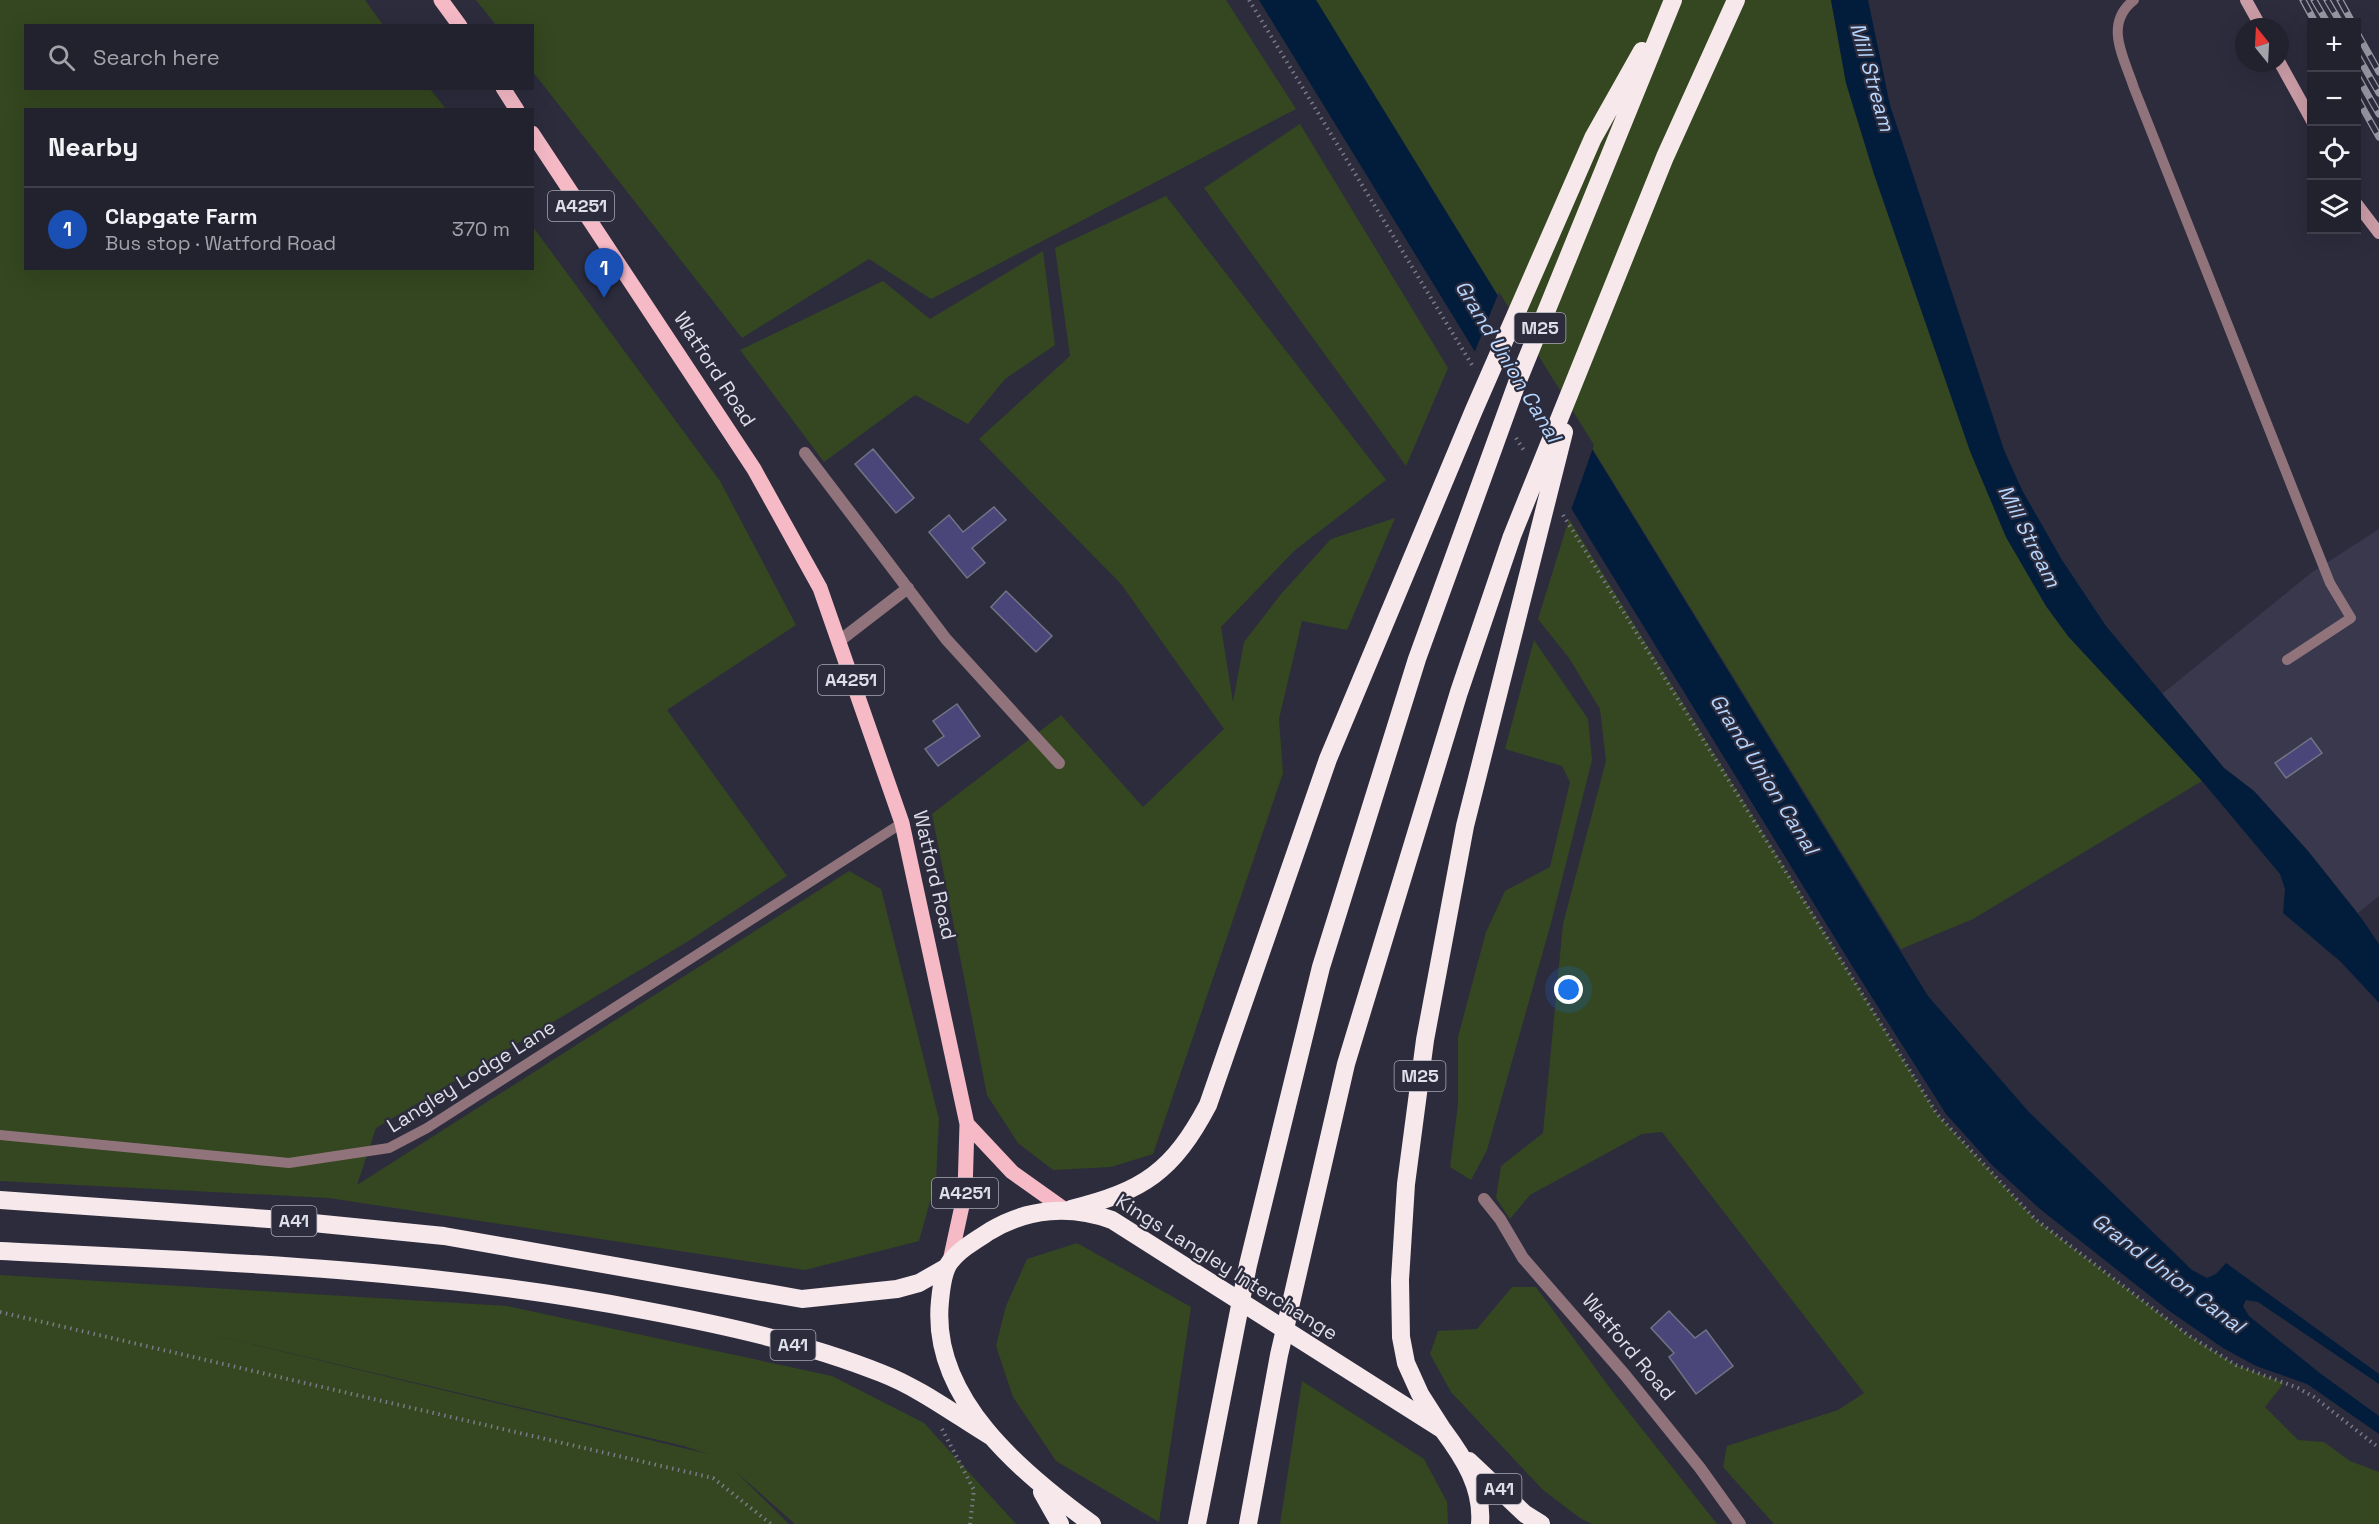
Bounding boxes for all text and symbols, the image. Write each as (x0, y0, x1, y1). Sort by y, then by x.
north arrow (2235, 18, 2289, 72)
map controls (2307, 18, 2361, 234)
button: + (2307, 18, 2361, 72)
water label: Mill Stream (1844, 19, 1901, 135)
search box (24, 24, 534, 90)
icon: search (45, 41, 78, 74)
text: Search here (93, 43, 220, 71)
button: − (2307, 72, 2361, 126)
button: locate (2307, 126, 2361, 180)
text: Nearby (48, 130, 138, 164)
button: layers (2307, 180, 2361, 234)
road number: A4251 (548, 191, 614, 221)
text: Clapgate Farm (105, 202, 257, 230)
text: 1 (63, 216, 72, 242)
text: 370 m (452, 216, 510, 242)
text: Bus stop · Watford Road (105, 230, 336, 256)
pin: 1 (584, 248, 624, 298)
water label: Grand Union Canal (1449, 275, 1569, 449)
street label: Watford Road (668, 307, 762, 431)
road number: M25 (1514, 313, 1566, 343)
water label: Mill Stream (1992, 480, 2067, 592)
road number: A4251 (818, 665, 884, 695)
water label: Grand Union Canal (1704, 688, 1826, 861)
street label: Watford Road (908, 808, 962, 942)
your location (1554, 975, 1583, 1004)
street label: Langley Lodge Lane (382, 1014, 560, 1138)
road number: M25 (1394, 1061, 1446, 1091)
road number: A4251 (932, 1178, 998, 1208)
street label: Kings Langley Interchange (1111, 1188, 1343, 1346)
road number: A41 (272, 1206, 316, 1236)
water label: Grand Union Canal (2087, 1206, 2252, 1341)
street label: Watford Road (1577, 1288, 1681, 1406)
road number: A41 (770, 1330, 816, 1360)
road number: A41 (1476, 1474, 1522, 1504)

